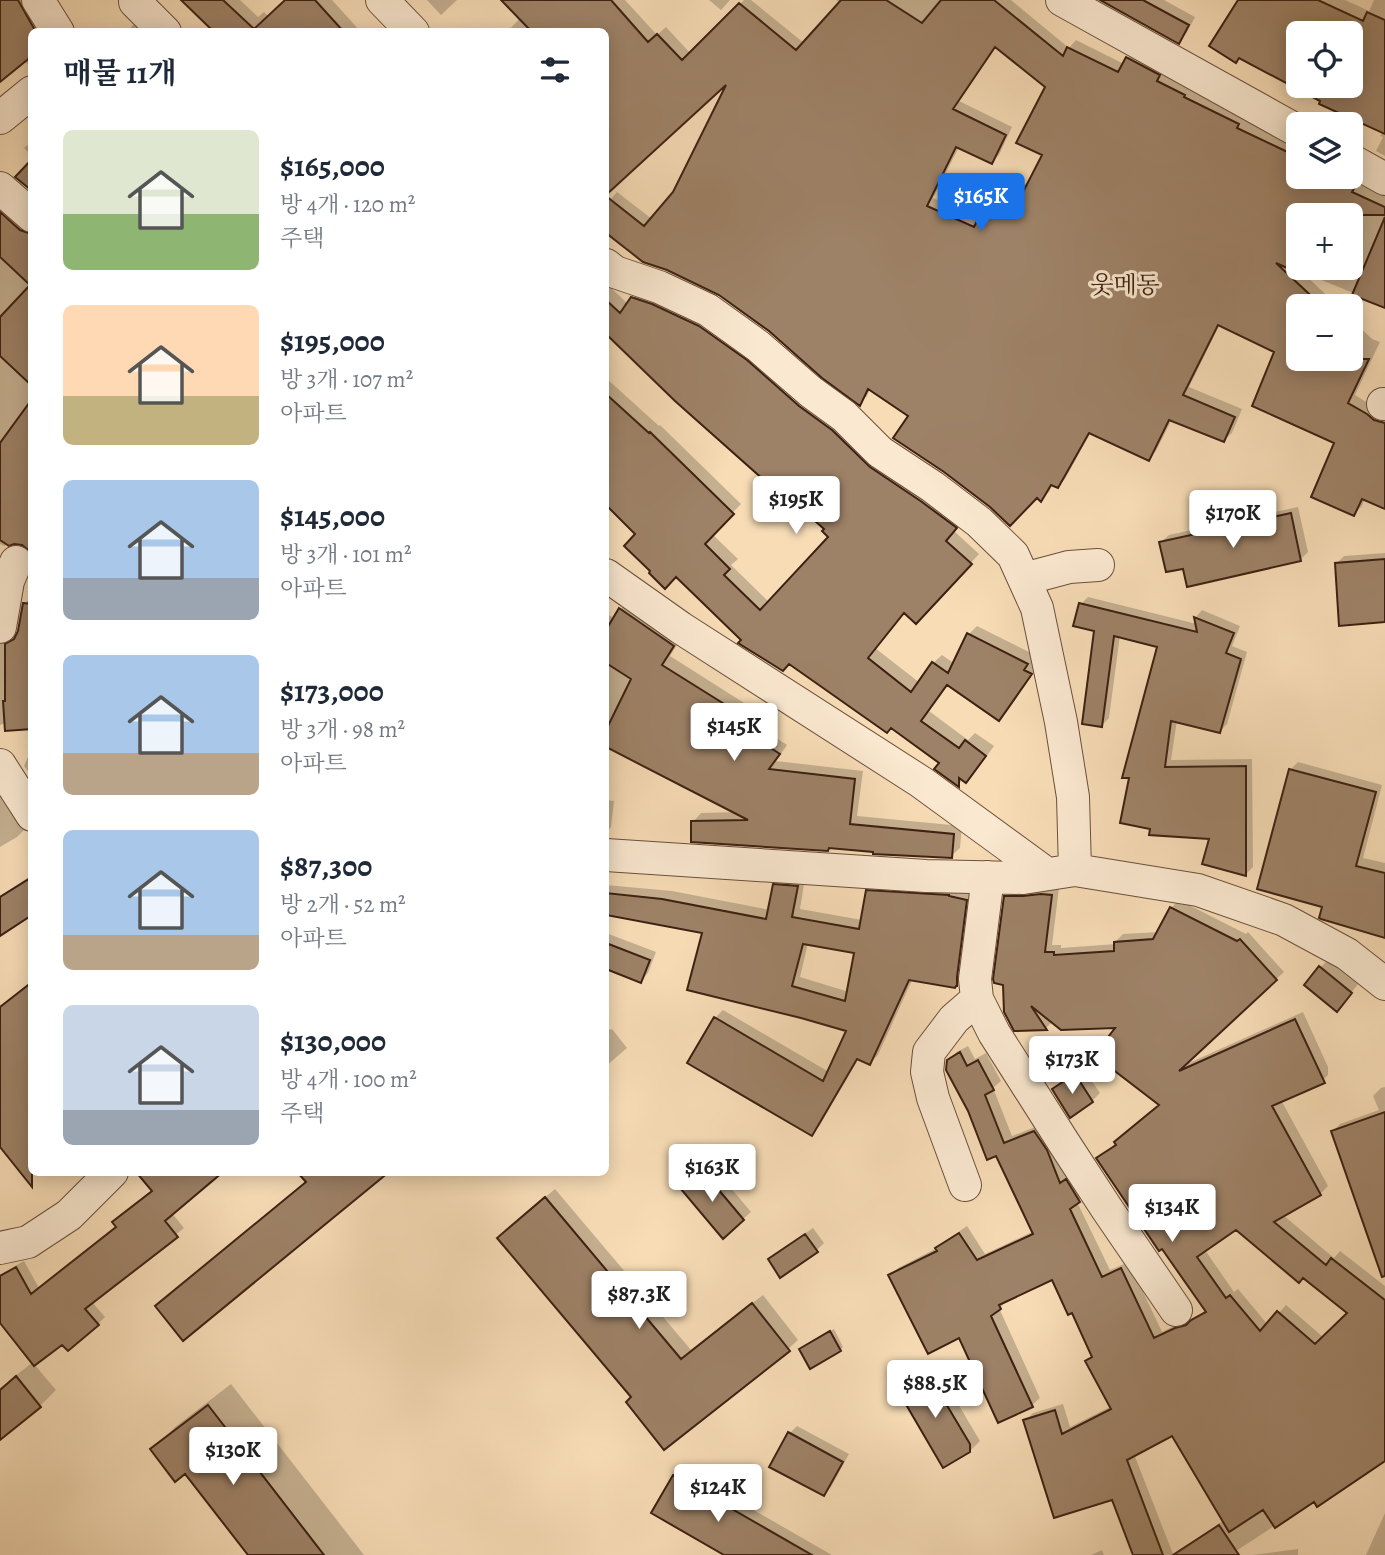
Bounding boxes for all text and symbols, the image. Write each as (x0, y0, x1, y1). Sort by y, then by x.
map controls (1286, 21, 1363, 371)
button: locate (1286, 21, 1363, 98)
icon: filters (536, 51, 574, 89)
text: 매물 11개 (63, 53, 177, 93)
button: layers (1286, 112, 1363, 189)
text: $165,000 (280, 146, 385, 186)
icon: home (119, 158, 203, 242)
pin: $165K (932, 174, 1030, 233)
text: $165K (954, 180, 1008, 211)
text: 방 4개 · 120 m² (280, 189, 415, 220)
button: + (1286, 203, 1363, 280)
text: 주택 (280, 223, 324, 254)
district label: 웃메동 (1090, 269, 1160, 301)
button: − (1286, 294, 1363, 371)
text: $195,000 (280, 321, 385, 361)
icon: home (119, 333, 203, 417)
text: 방 3개 · 107 m² (280, 364, 413, 395)
text: 아파트 (280, 398, 347, 429)
pin: $195K (747, 476, 845, 536)
text: $195K (769, 483, 823, 514)
pin: $170K (1184, 490, 1282, 550)
text: $145,000 (280, 496, 385, 536)
text: $170K (1205, 497, 1261, 528)
icon: home (119, 508, 203, 592)
text: 방 3개 · 101 m² (280, 539, 411, 570)
text: 아파트 (280, 573, 347, 604)
text: $173,000 (280, 671, 384, 711)
icon: home (119, 683, 203, 767)
pin: $145K (685, 704, 783, 763)
text: $145K (707, 710, 761, 741)
text: 방 3개 · 98 m² (280, 714, 405, 745)
text: 아파트 (280, 748, 347, 779)
text: $87,300 (280, 846, 372, 886)
icon: home (119, 858, 203, 942)
text: 방 2개 · 52 m² (280, 889, 406, 920)
text: 아파트 (280, 923, 347, 954)
text: $130,000 (280, 1021, 386, 1061)
icon: home (119, 1033, 203, 1117)
pin: $173K (1023, 1036, 1121, 1096)
text: $173K (1045, 1043, 1099, 1074)
text: 방 4개 · 100 m² (280, 1064, 417, 1095)
text: 주택 (280, 1098, 324, 1129)
pin: $163K (663, 1144, 761, 1204)
text: $163K (685, 1151, 739, 1182)
pin: $134K (1123, 1184, 1221, 1244)
text: $134K (1145, 1191, 1199, 1222)
pin: $87.3K (582, 1272, 696, 1331)
text: $87.3K (608, 1278, 670, 1309)
pin: $88.5K (878, 1360, 992, 1420)
text: $88.5K (903, 1367, 967, 1398)
pin: $130K (184, 1428, 282, 1487)
text: $130K (205, 1434, 261, 1465)
pin: $124K (669, 1464, 767, 1524)
text: $124K (690, 1471, 746, 1502)

